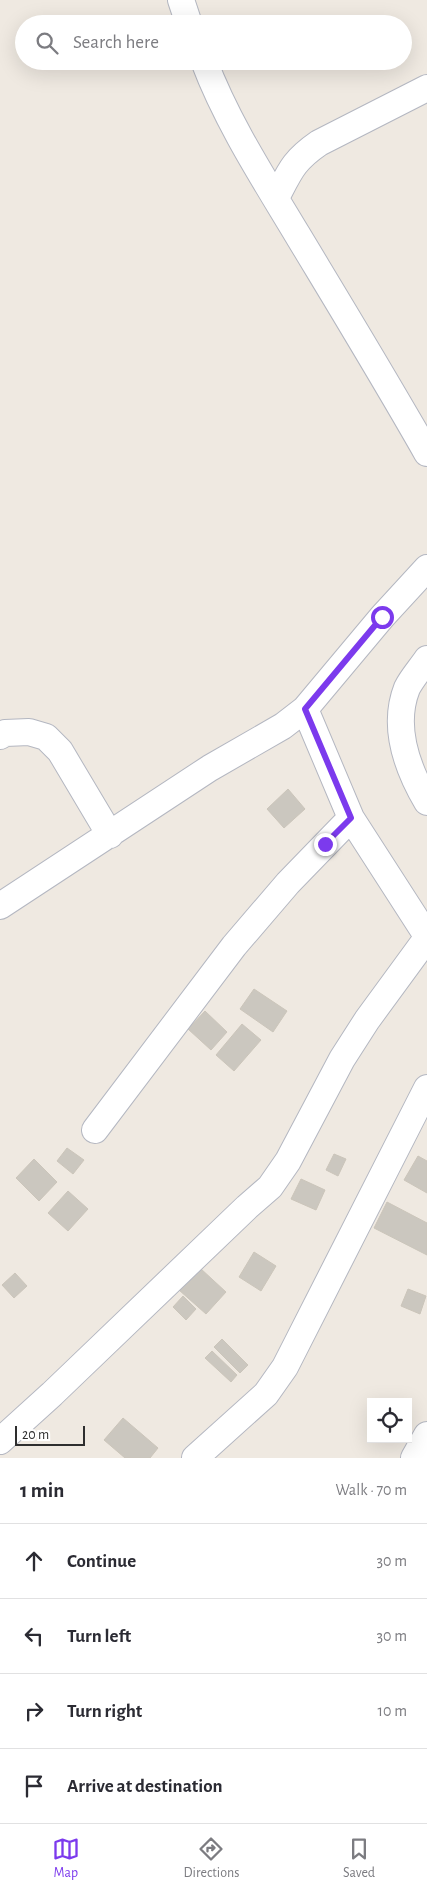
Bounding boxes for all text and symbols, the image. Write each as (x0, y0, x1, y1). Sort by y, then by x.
search box (15, 15, 412, 70)
icon: search (33, 29, 61, 57)
text: Search here (73, 33, 159, 52)
route start (371, 606, 394, 629)
route end (314, 833, 337, 856)
map controls (367, 1398, 412, 1443)
button: locate (367, 1398, 412, 1443)
scale bar (15, 1423, 85, 1446)
text: 20 m (22, 1428, 49, 1442)
text: 1 min (20, 1480, 64, 1501)
text: Walk · 70 m (335, 1482, 407, 1498)
icon: ahead (20, 1547, 48, 1575)
text: Continue (67, 1552, 136, 1571)
text: 30 m (377, 1553, 407, 1569)
icon: left (20, 1622, 48, 1650)
text: Turn left (67, 1627, 131, 1646)
text: 30 m (377, 1628, 407, 1644)
icon: right (20, 1697, 48, 1725)
text: Turn right (67, 1702, 142, 1721)
text: 10 m (378, 1703, 407, 1719)
icon: arrive (20, 1772, 48, 1800)
text: Arrive at destination (67, 1777, 223, 1796)
tab: Map (52, 1835, 80, 1882)
tab: Directions (184, 1835, 239, 1882)
tab: Saved (343, 1835, 375, 1882)

